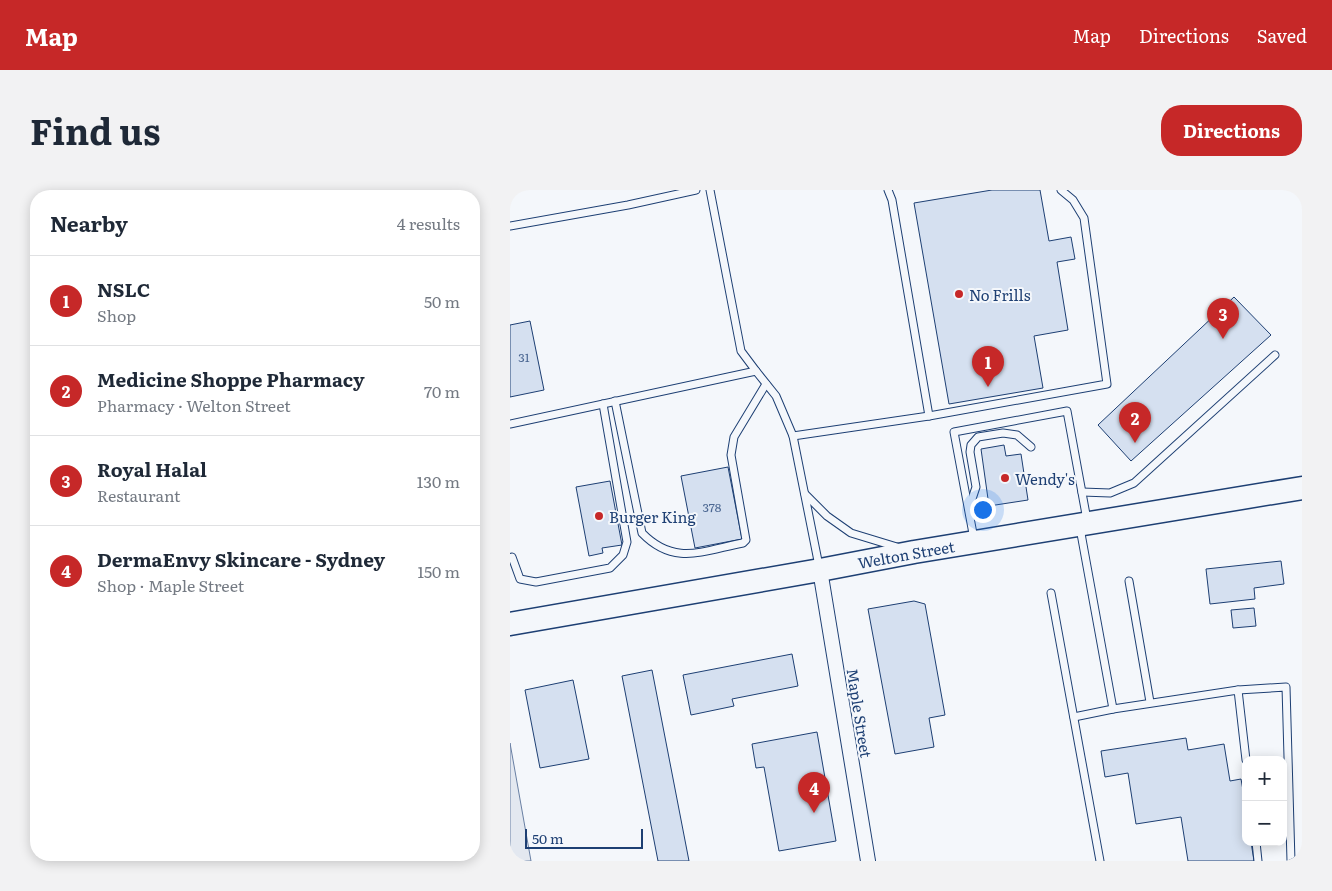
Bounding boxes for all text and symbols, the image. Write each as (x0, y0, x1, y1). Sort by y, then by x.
text: Map (25, 18, 78, 53)
text: Map (1073, 22, 1111, 49)
text: Directions (1139, 22, 1229, 49)
text: Saved (1257, 22, 1307, 49)
text: Find us (30, 104, 160, 156)
button: Directions (1161, 105, 1302, 156)
text: Nearby (50, 207, 128, 238)
text: 4 results (397, 211, 460, 235)
text: NSLC (97, 275, 150, 303)
place label: No Frills (969, 283, 1031, 306)
marker: No Frills (953, 288, 965, 300)
text: 1 (63, 289, 69, 313)
text: 50 m (424, 289, 460, 313)
pin: 3 (1207, 298, 1239, 339)
text: Shop (97, 303, 136, 327)
pin: 1 (972, 346, 1004, 387)
house number: 31 (518, 348, 530, 366)
text: Medicine Shoppe Pharmacy (97, 365, 365, 393)
text: 2 (62, 379, 70, 403)
text: 70 m (424, 379, 460, 403)
text: Pharmacy · Welton Street (97, 393, 291, 417)
pin: 2 (1119, 402, 1151, 443)
text: Royal Halal (97, 455, 207, 483)
place label: Wendy's (1015, 467, 1075, 490)
text: 3 (62, 469, 70, 493)
text: 130 m (417, 469, 460, 493)
marker: Wendy's (999, 472, 1011, 484)
text: Restaurant (97, 483, 181, 507)
your location (970, 497, 996, 523)
house number: 378 (703, 498, 722, 516)
place label: Burger King (609, 505, 697, 528)
marker: Burger King (593, 510, 605, 522)
street label: Welton Street (856, 534, 956, 574)
text: DermaEnvy Skincare - Sydney (97, 545, 385, 573)
text: 4 (61, 559, 71, 583)
text: 150 m (417, 559, 460, 583)
text: Shop · Maple Street (97, 573, 244, 597)
street label: Maple Street (842, 667, 878, 759)
map controls (1242, 756, 1287, 846)
button: + (1242, 756, 1287, 801)
pin: 4 (798, 772, 830, 813)
button: − (1242, 801, 1287, 846)
scale bar (525, 826, 642, 849)
text: 50 m (532, 828, 564, 848)

